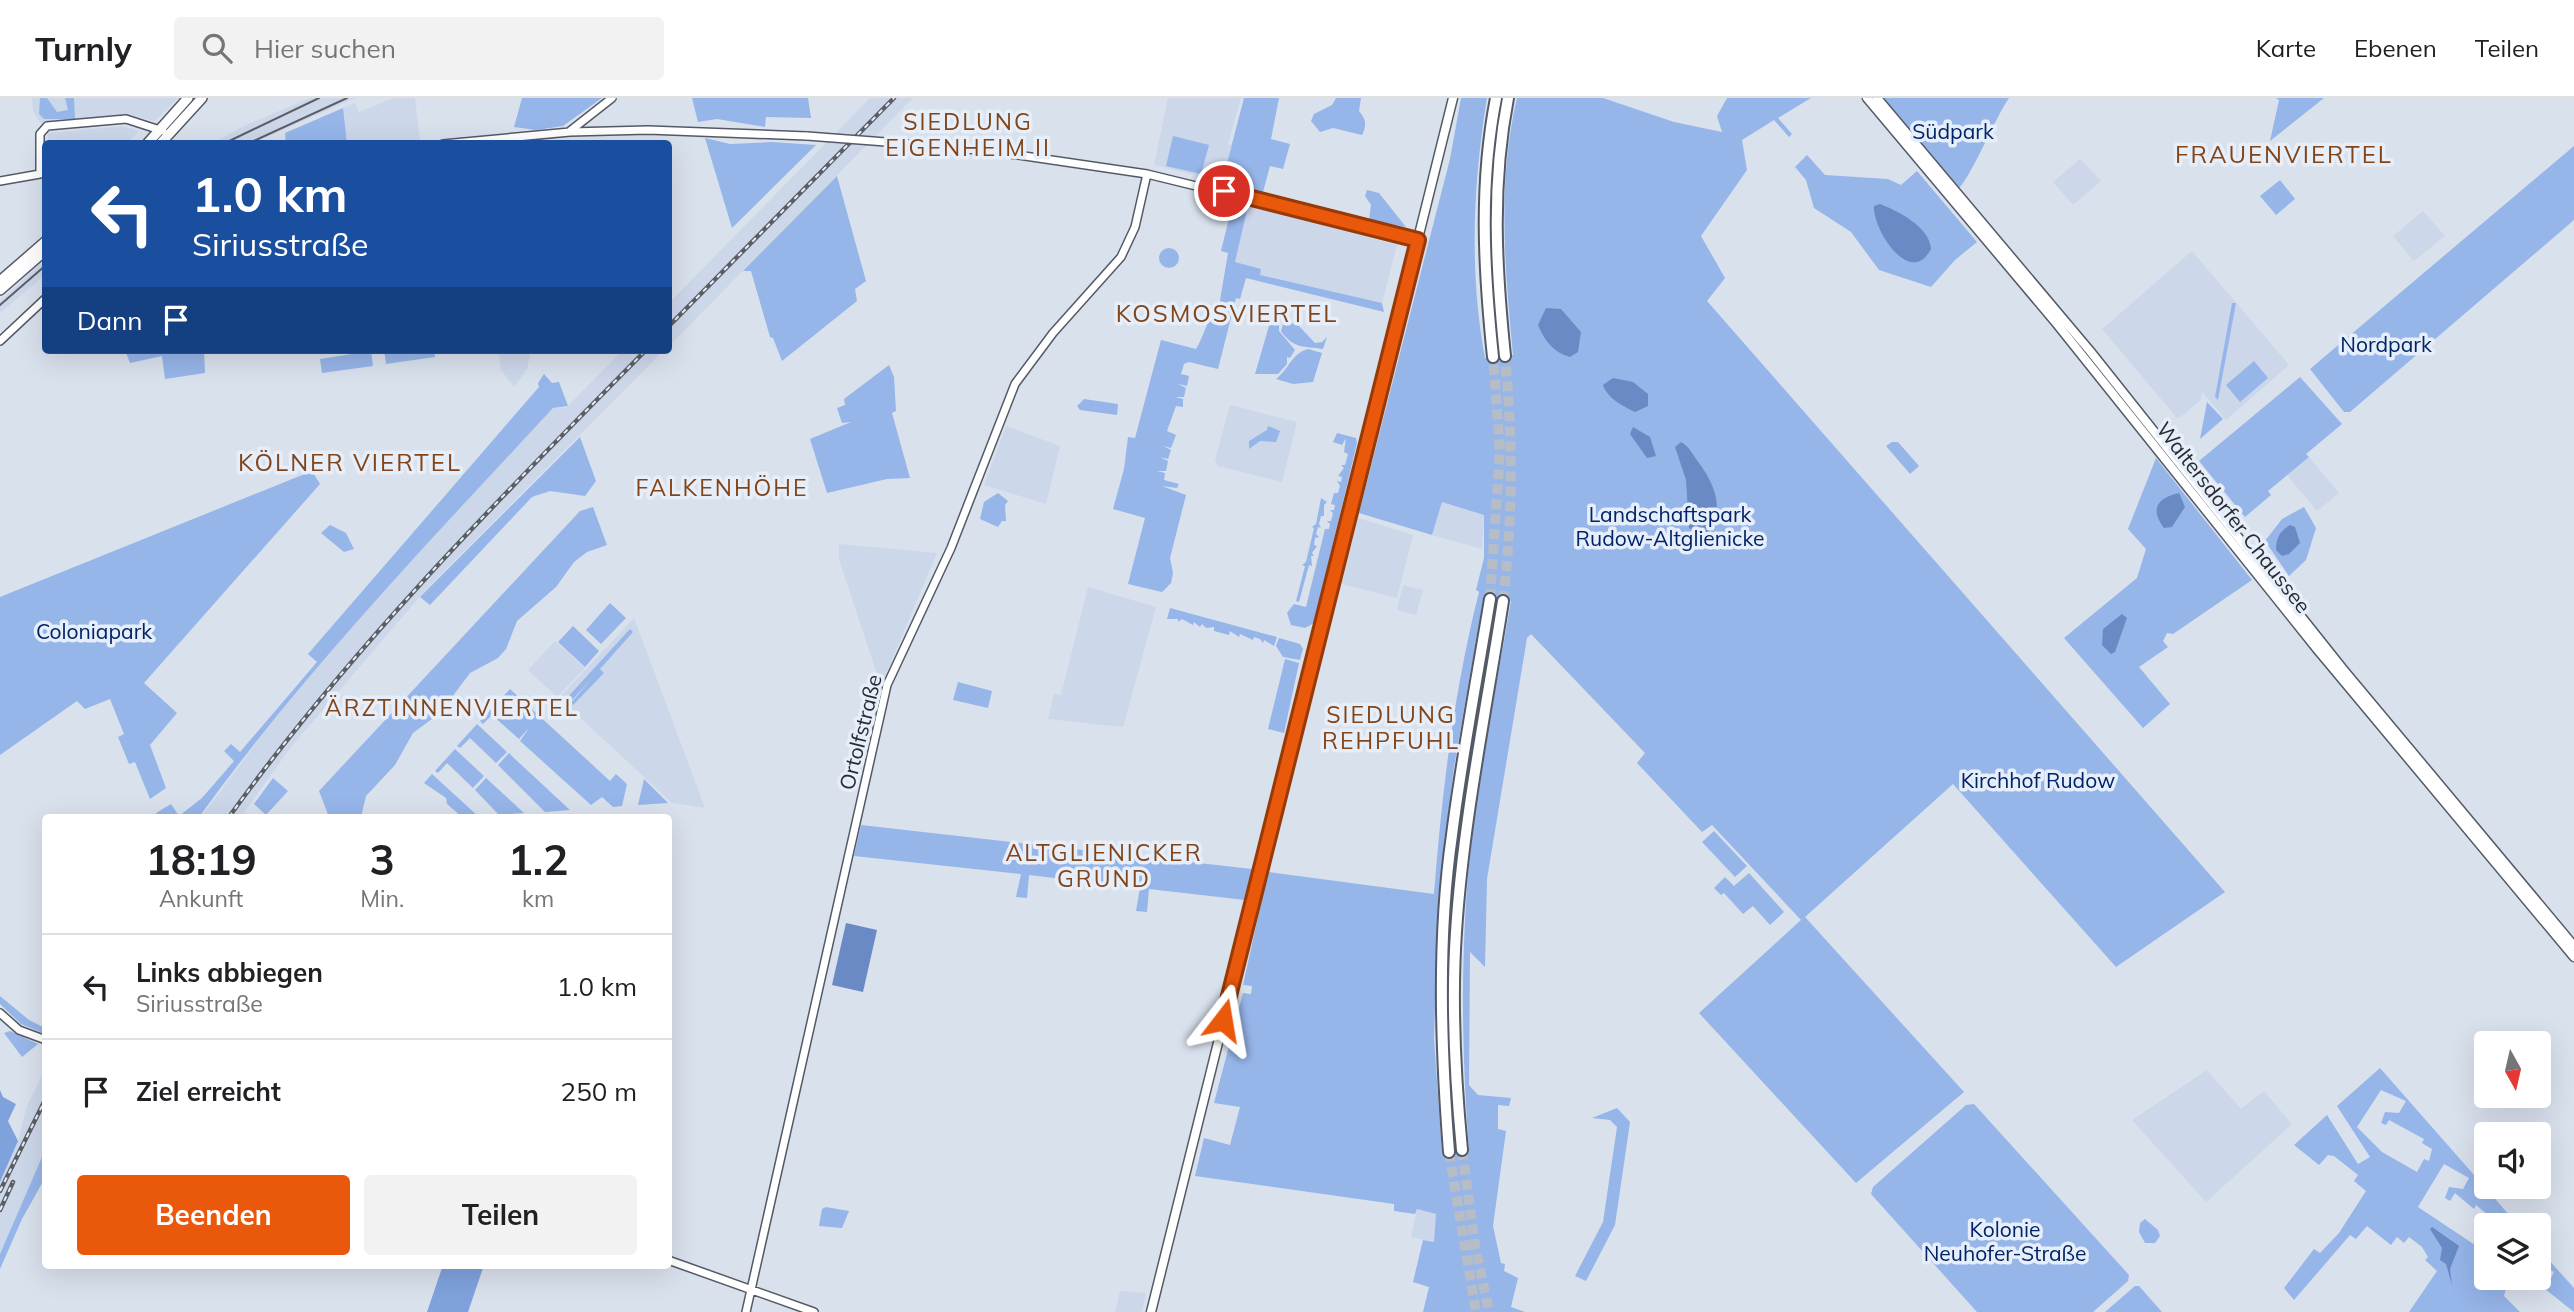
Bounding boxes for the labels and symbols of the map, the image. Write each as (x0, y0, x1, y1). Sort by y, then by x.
district label: SIEDLUNG EIGENHEIM II (885, 107, 1051, 162)
park label: Südpark (1912, 118, 1994, 144)
district label: FRAUENVIERTEL (2175, 139, 2393, 169)
pin (1194, 161, 1254, 221)
district label: KOSMOSVIERTEL (1116, 298, 1338, 328)
park label: Nordpark (2340, 331, 2432, 357)
street label: Waltersdorfer Chaussee (2151, 416, 2317, 618)
district label: KÖLNER VIERTEL (238, 447, 462, 477)
district label: FALKENHÖHE (636, 473, 808, 502)
park label: Landschaftspark Rudow-Altglienicke (1576, 501, 1764, 551)
park label: Coloniapark (36, 618, 152, 644)
street label: Ortolfstraße (833, 672, 887, 792)
district label: ÄRZTINNENVIERTEL (325, 693, 579, 722)
district label: SIEDLUNG REHPFUHL (1322, 700, 1460, 755)
park label: Kirchhof Rudow (1961, 767, 2115, 793)
district label: ALTGLIENICKER GRUND (1005, 838, 1203, 893)
position arrow (1186, 983, 1260, 1057)
north arrow (2474, 1031, 2552, 1108)
park label: Kolonie Neuhofer-Straße (1924, 1216, 2086, 1266)

